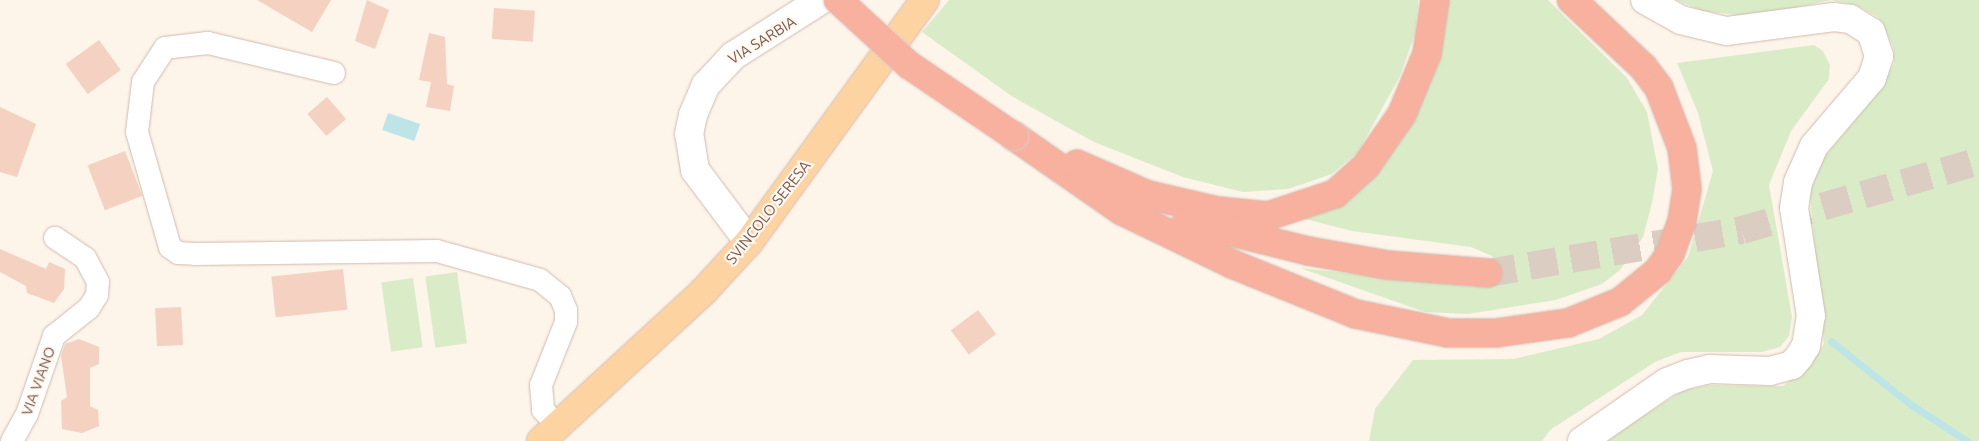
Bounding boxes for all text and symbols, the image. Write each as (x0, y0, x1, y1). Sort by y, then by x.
street label: VIA SARBIA (725, 12, 799, 68)
street label: SVINCOLO SERESA (722, 157, 814, 267)
street label: VIA VIANO (17, 344, 59, 418)

